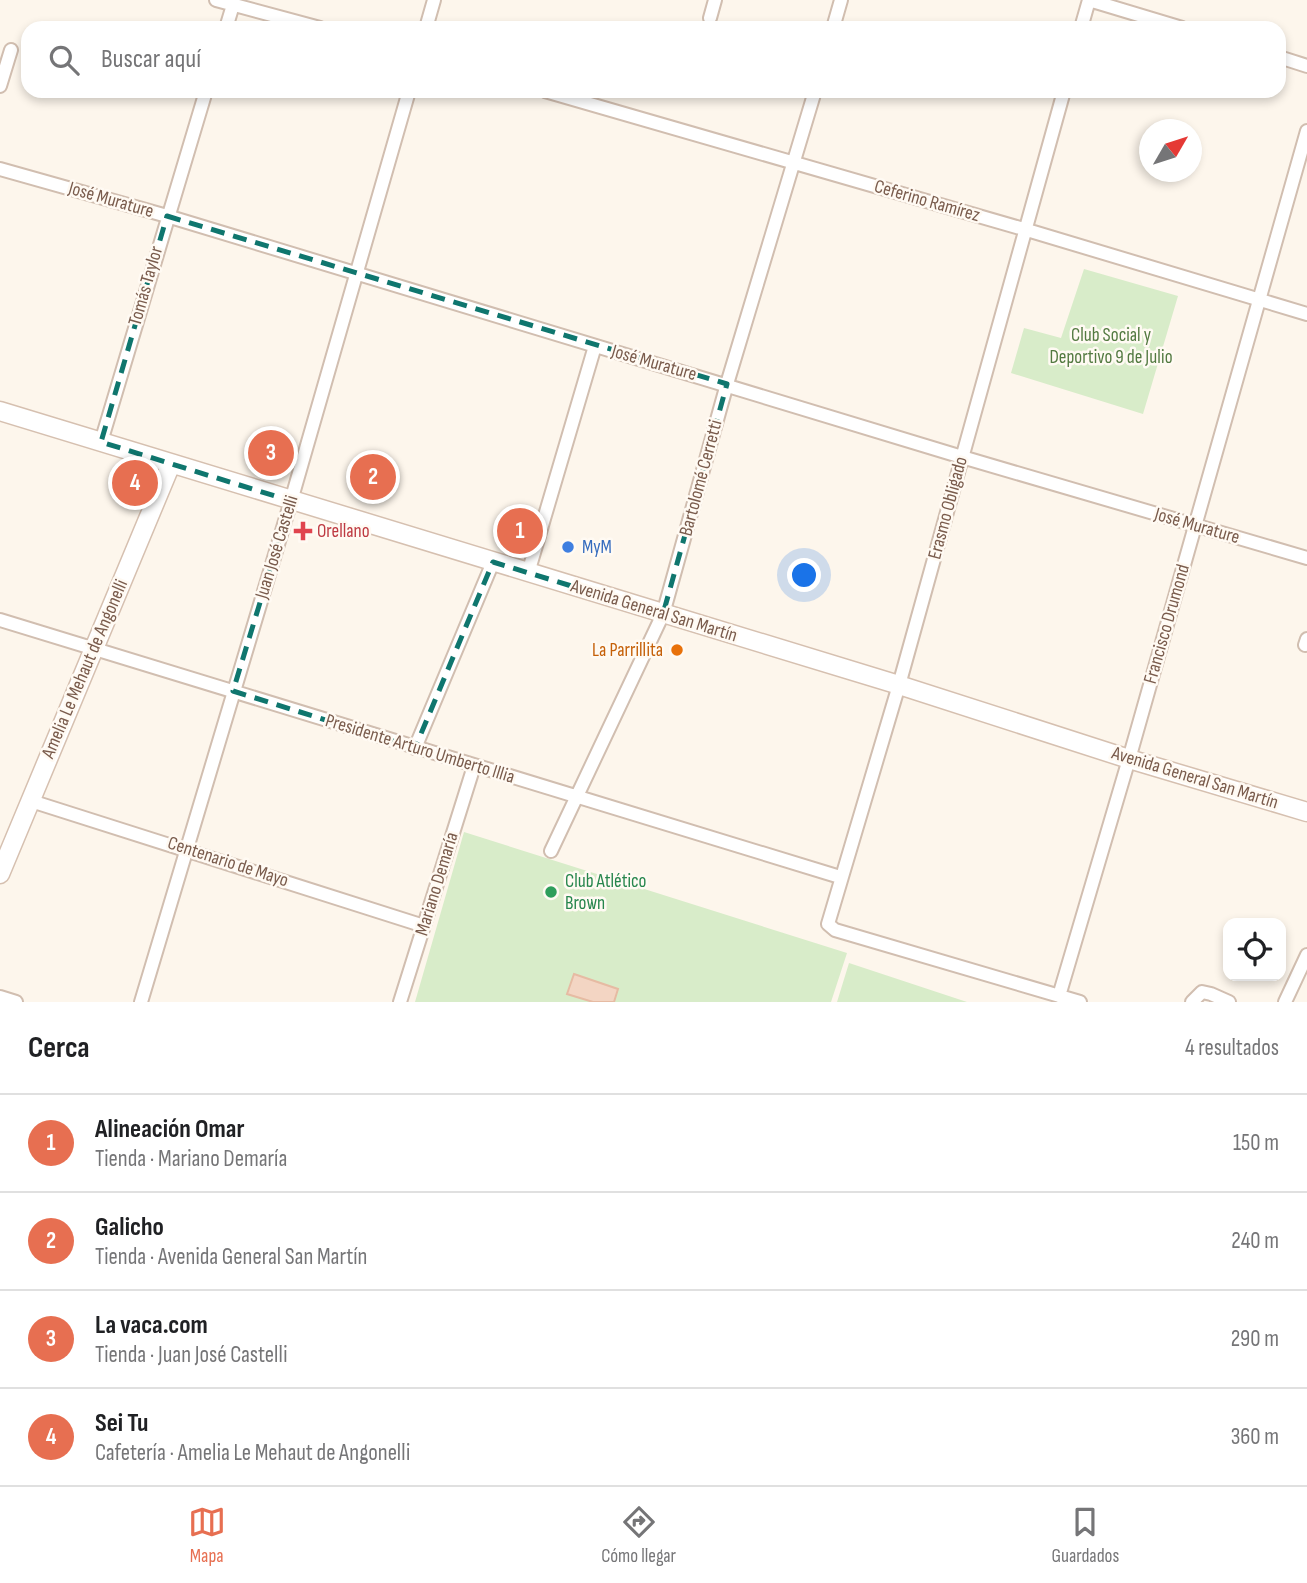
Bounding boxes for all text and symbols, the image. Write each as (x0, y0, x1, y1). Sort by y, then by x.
search box (21, 21, 1286, 98)
icon: search (45, 41, 83, 79)
text: Buscar aquí (101, 44, 201, 75)
north arrow (1139, 119, 1202, 182)
street label: Ceferino Ramírez (872, 175, 983, 227)
street label: José Murature (65, 177, 156, 223)
street label: Tomás Taylor (124, 243, 168, 328)
park label: Club Social y Deportivo 9 de Julio (1049, 324, 1173, 369)
street label: José Murature (608, 340, 699, 386)
street label: Bartolomé Cerretti (674, 417, 728, 539)
pin: 3 (248, 427, 294, 479)
pin: 2 (350, 451, 396, 503)
street label: Erasmo Obligado (923, 454, 973, 562)
pin: 4 (112, 457, 158, 509)
street label: Juan José Castelli (250, 493, 304, 602)
street label: José Murature (1151, 503, 1242, 549)
pin: 1 (497, 505, 543, 557)
place label: Orellano (317, 520, 370, 543)
marker: Orellano (295, 523, 311, 539)
place label: MyM (582, 536, 612, 559)
marker: MyM (560, 539, 576, 555)
your location (787, 558, 821, 592)
street label: Francisco Drumond (1139, 562, 1195, 686)
street label: Avenida General San Martín (567, 574, 740, 647)
street label: Amelia Le Mehaut de Angonelli (36, 576, 133, 763)
place label: La Parrillita (592, 639, 663, 662)
marker: La Parrillita (669, 642, 685, 658)
street label: Presidente Arturo Umberto Illia (323, 709, 517, 789)
street label: Avenida General San Martín (1108, 741, 1281, 814)
street label: Mariano Demaría (410, 830, 464, 938)
street label: Centenario de Mayo (165, 832, 291, 892)
place label: Club Atlético Brown (565, 870, 646, 915)
marker: Club Atlético Brown (543, 884, 559, 900)
map controls (1223, 918, 1286, 981)
button: locate (1223, 918, 1286, 981)
text: Cerca (28, 1030, 90, 1066)
text: 4 resultados (1185, 1034, 1279, 1062)
text: Alineación Omar (95, 1114, 244, 1145)
text: 1 (46, 1129, 56, 1157)
text: 150 m (1233, 1129, 1279, 1157)
text: Tienda · Mariano Demaría (95, 1145, 287, 1173)
text: Galicho (95, 1212, 164, 1243)
text: 2 (46, 1227, 56, 1255)
text: 240 m (1231, 1227, 1279, 1255)
text: Tienda · Avenida General San Martín (95, 1243, 367, 1271)
text: La vaca.com (95, 1310, 208, 1341)
text: 3 (46, 1325, 56, 1353)
text: 290 m (1231, 1325, 1279, 1353)
text: Tienda · Juan José Castelli (95, 1341, 287, 1369)
text: Sei Tu (95, 1408, 148, 1439)
text: 4 (46, 1423, 56, 1451)
text: 360 m (1231, 1423, 1279, 1451)
text: Cafetería · Amelia Le Mehaut de Angonelli (95, 1439, 410, 1467)
tab: Mapa (188, 1503, 226, 1568)
tab: Cómo llegar (601, 1503, 676, 1568)
tab: Guardados (1051, 1503, 1119, 1568)

